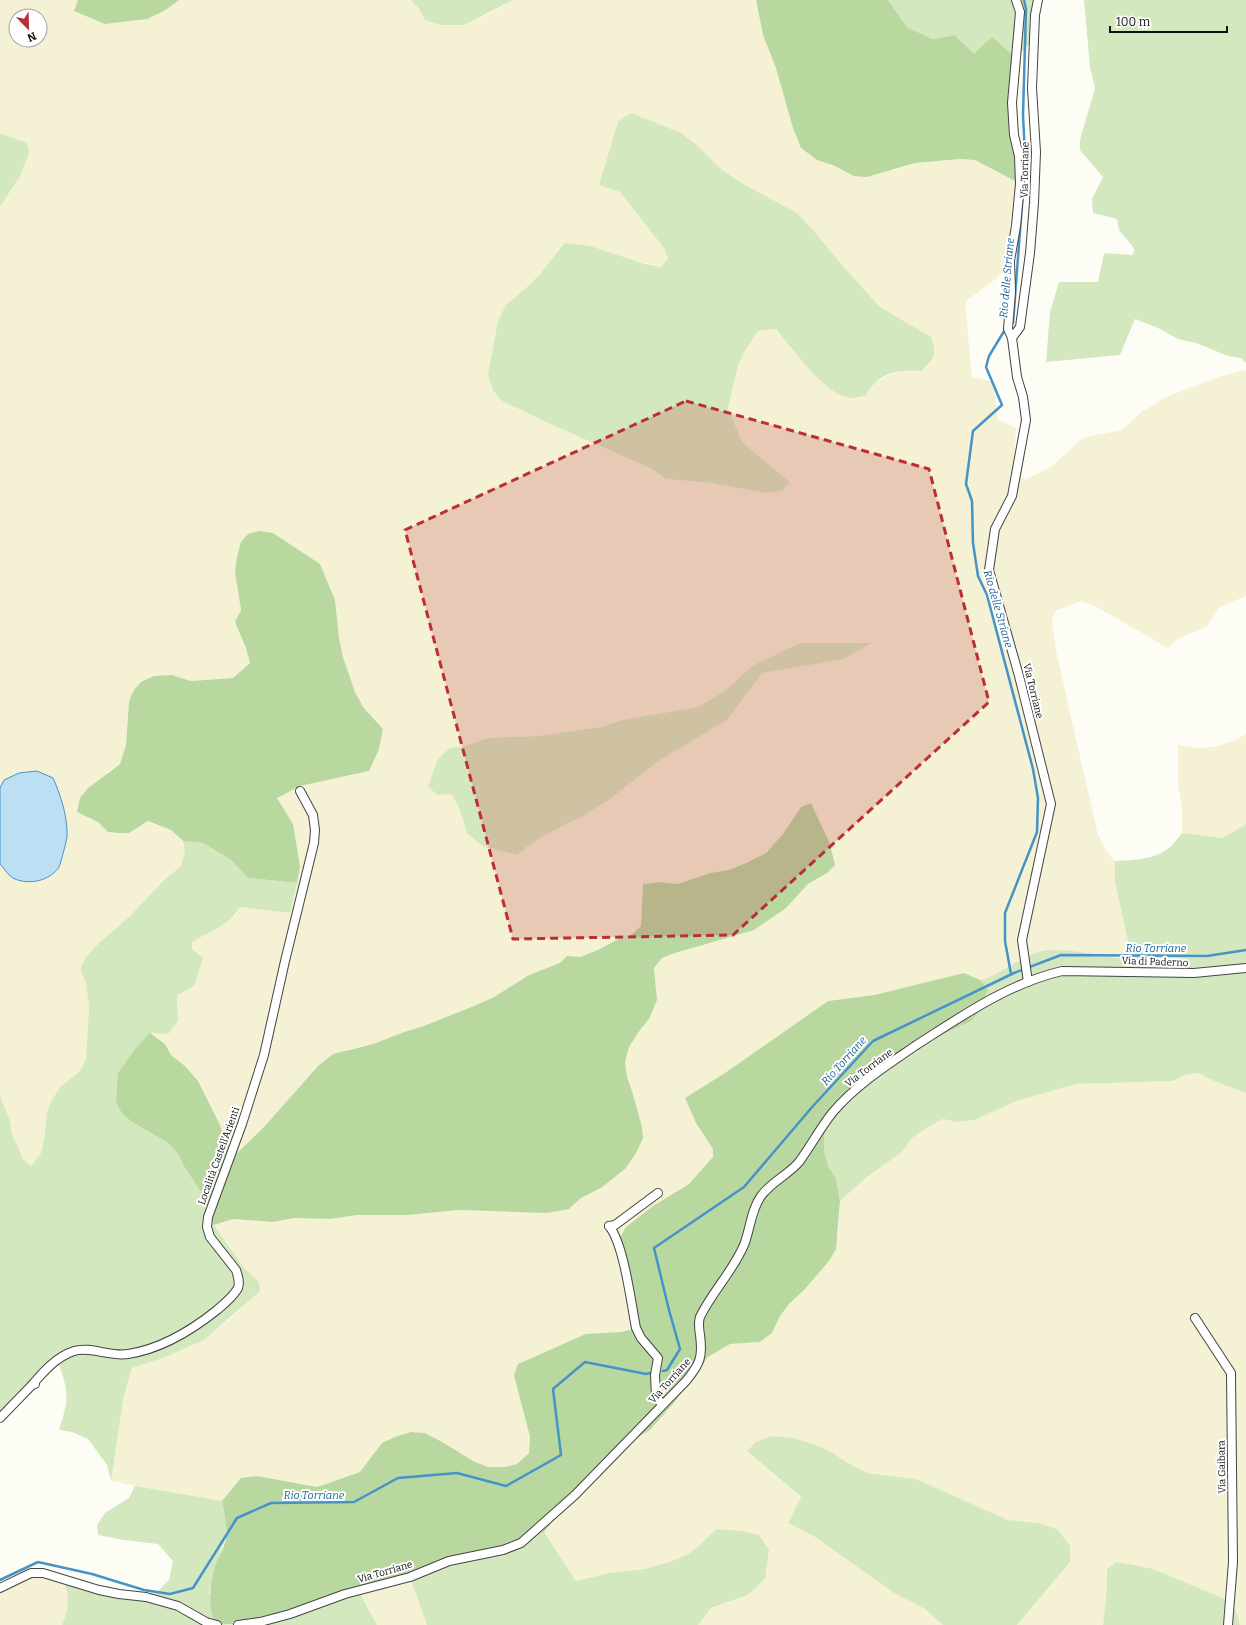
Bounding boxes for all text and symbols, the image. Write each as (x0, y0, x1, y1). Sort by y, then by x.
north arrow (8, 8, 48, 48)
scale bar (1110, 8, 1227, 34)
text: 100 m (1116, 15, 1151, 29)
text: N (25, 29, 38, 45)
street label: Via Torriane (1019, 142, 1031, 198)
water label: Rio delle Striane (997, 237, 1017, 319)
water label: Rio delle Striane (981, 569, 1015, 650)
street label: Via Torriane (1020, 662, 1046, 720)
water label: Rio Torriane (1126, 942, 1187, 955)
street label: Via di Paderno (1121, 955, 1189, 969)
water label: Rio Torriane (819, 1034, 869, 1088)
street label: Via Torriane (843, 1046, 895, 1090)
street label: Località Castell'Arienti (196, 1105, 242, 1207)
street label: Via Torriane (647, 1356, 693, 1406)
street label: Via Gaibara (1216, 1440, 1228, 1494)
water label: Rio Torriane (284, 1489, 345, 1502)
street label: Via Torriane (356, 1558, 414, 1586)

